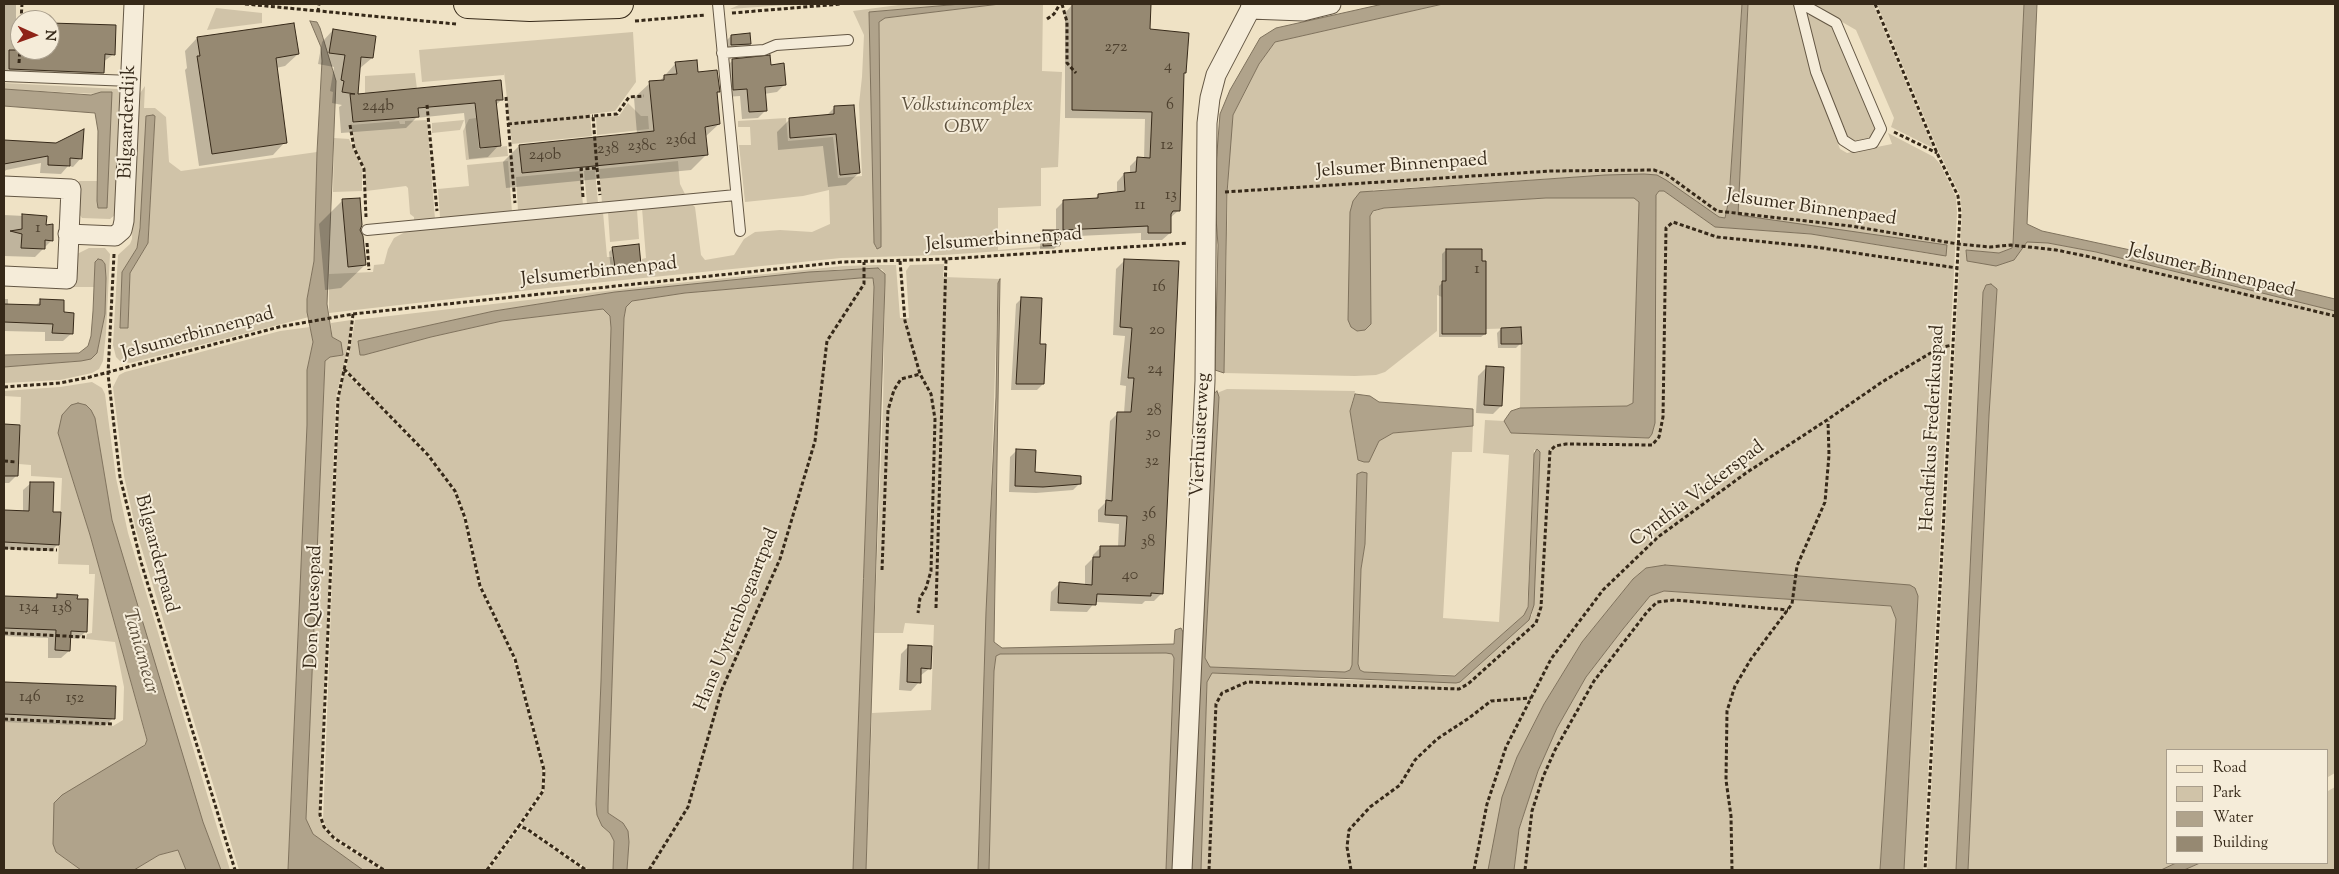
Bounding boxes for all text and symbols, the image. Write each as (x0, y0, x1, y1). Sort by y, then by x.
north arrow (10, 10, 60, 60)
text: N (39, 30, 59, 41)
house number: 272 (1105, 38, 1127, 58)
house number: 4 (1164, 57, 1172, 77)
street label: Bilgaarderdijk (116, 64, 142, 180)
park label: Volkstuincomplex OBW (901, 96, 1033, 140)
house number: 6 (1166, 96, 1174, 116)
house number: 244b (362, 97, 394, 117)
house number: 236d (666, 131, 696, 151)
house number: 12 (1161, 136, 1173, 156)
house number: 238c (627, 137, 657, 157)
house number: 238 (597, 140, 619, 160)
house number: 240b (529, 146, 561, 166)
street label: Jelsumer Binnenpaed (1316, 150, 1488, 184)
house number: 13 (1165, 186, 1177, 206)
street label: Jelsumer Binnenpaed (1724, 186, 1898, 232)
house number: 11 (1135, 196, 1145, 216)
house number: 1 (35, 219, 41, 239)
street label: Jelsumerbinnenpad (925, 224, 1083, 258)
street label: Jelsumer Binnenpaed (2125, 240, 2297, 304)
street label: Jelsumerbinnenpad (520, 253, 678, 293)
house number: 1 (1474, 260, 1480, 280)
house number: 16 (1152, 278, 1166, 298)
street label: Jelsumerbinnenpad (119, 304, 277, 366)
house number: 20 (1149, 321, 1165, 341)
street label: Hendrikus Frederikuspad (1917, 324, 1951, 532)
house number: 24 (1147, 360, 1163, 380)
street label: Vierhuisterweg (1187, 372, 1217, 498)
house number: 28 (1146, 402, 1162, 422)
house number: 30 (1146, 424, 1160, 444)
street label: Cynthia Vickerspad (1626, 437, 1770, 553)
house number: 32 (1145, 452, 1159, 472)
street label: Bilgaarderpaad (128, 493, 182, 615)
house number: 36 (1142, 505, 1156, 525)
street label: Hans Uyttenbogaartpad (691, 525, 785, 715)
house number: 38 (1141, 533, 1155, 553)
street label: Don Quesopad (301, 545, 329, 669)
house number: 40 (1122, 566, 1138, 586)
house number: 134 (19, 598, 39, 618)
house number: 138 (52, 599, 72, 619)
water label: Taniamear (115, 607, 163, 697)
house number: 146 (19, 688, 41, 708)
house number: 152 (66, 689, 84, 709)
legend (2166, 749, 2329, 864)
text: Road (2213, 758, 2247, 779)
text: Park (2213, 783, 2242, 804)
text: Water (2213, 808, 2253, 829)
text: Building (2213, 833, 2268, 854)

